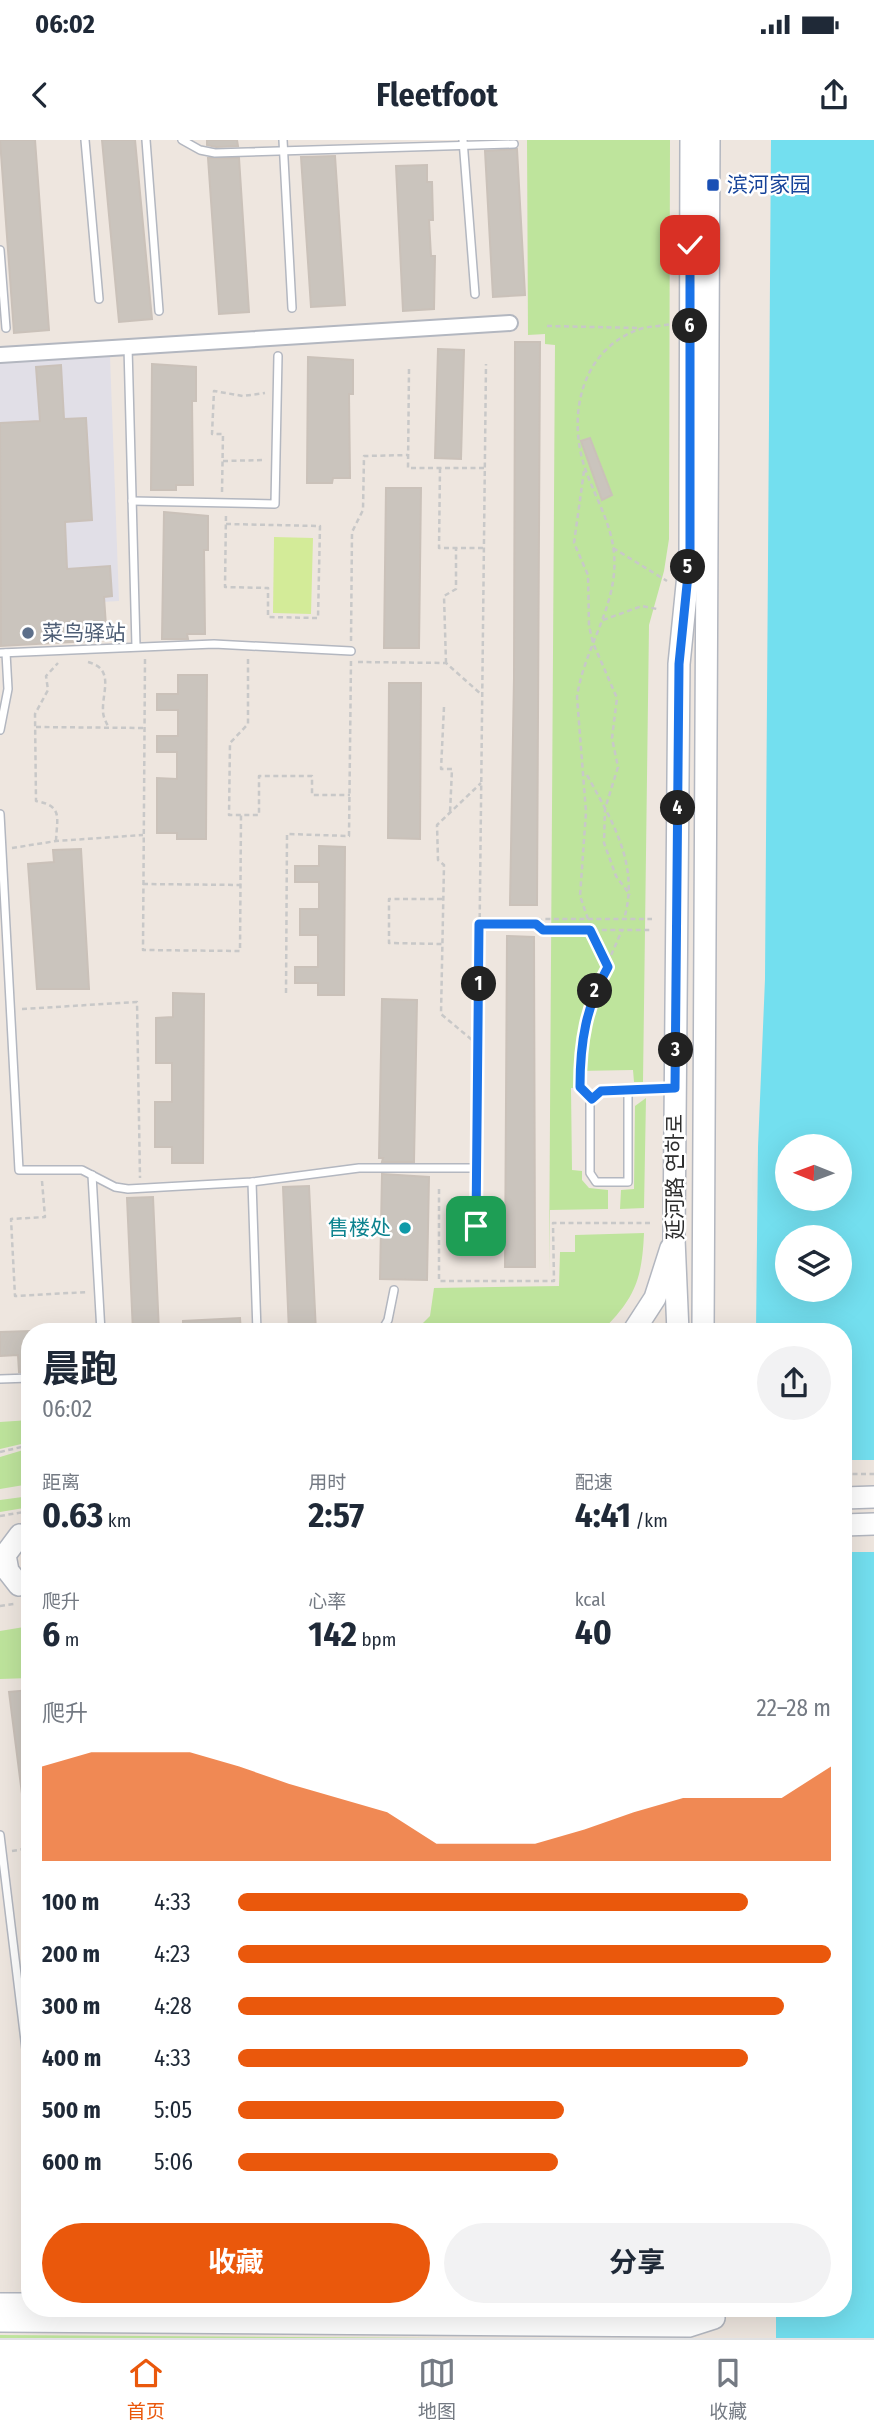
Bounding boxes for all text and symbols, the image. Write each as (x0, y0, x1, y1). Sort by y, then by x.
text: 06:02 (35, 9, 95, 40)
icon: back (21, 76, 59, 114)
text: Fleetfoot (376, 76, 498, 114)
icon: share (815, 76, 853, 114)
place label: 滨河家园 (727, 172, 811, 198)
marker: 滨河家园 (705, 177, 721, 193)
pin (660, 215, 720, 275)
icon: check (671, 226, 709, 264)
pin: 6 (672, 308, 708, 344)
text: 6 (685, 314, 694, 337)
pin: 5 (670, 550, 706, 584)
text: 5 (683, 555, 692, 578)
place label: 菜鸟驿站 (42, 620, 126, 646)
marker: 菜鸟驿站 (20, 625, 36, 641)
pin: 4 (660, 790, 696, 826)
text: 4 (673, 796, 682, 819)
pin: 1 (462, 966, 496, 1002)
text: 1 (474, 972, 483, 995)
pin: 2 (578, 974, 612, 1008)
text: 2 (590, 979, 599, 1002)
pin: 3 (658, 1032, 694, 1068)
text: 3 (671, 1038, 680, 1061)
street label: 延河路 연하로 (662, 1114, 688, 1240)
north arrow (775, 1134, 852, 1211)
map controls (775, 1134, 852, 1302)
pin (446, 1196, 506, 1256)
icon: arrive (457, 1207, 495, 1245)
place label: 售楼处 (328, 1215, 391, 1241)
marker: 售楼处 (397, 1220, 413, 1236)
button: layers (775, 1225, 852, 1302)
text: 晨跑 (42, 1346, 118, 1392)
button: share (757, 1346, 831, 1420)
text: 06:02 (42, 1395, 92, 1423)
text: 距离 (42, 1471, 80, 1494)
text: 用时 (308, 1471, 346, 1494)
text: 配速 (575, 1471, 613, 1494)
text: 0.63 (42, 1494, 103, 1536)
text: 2:57 (308, 1494, 364, 1536)
text: 4:41 (575, 1494, 631, 1536)
text: km (103, 1509, 131, 1532)
text: /km (631, 1509, 668, 1532)
text: kcal (575, 1588, 605, 1611)
text: 爬升 (42, 1590, 80, 1613)
text: 心率 (308, 1590, 346, 1613)
text: 40 (575, 1611, 612, 1653)
text: 6 (42, 1613, 60, 1655)
text: 142 (308, 1613, 357, 1655)
text: m (60, 1628, 79, 1651)
text: bpm (357, 1628, 396, 1651)
text: 22–28 m (757, 1694, 831, 1722)
text: 爬升 (42, 1699, 88, 1727)
text: 100 m (42, 1888, 99, 1916)
text: 4:33 (154, 1888, 191, 1916)
text: 200 m (42, 1940, 100, 1968)
text: 4:23 (154, 1940, 190, 1968)
text: 300 m (42, 1992, 100, 2020)
text: 4:28 (154, 1992, 192, 2020)
text: 400 m (42, 2044, 101, 2072)
text: 4:33 (154, 2044, 191, 2072)
text: 500 m (42, 2096, 101, 2124)
text: 5:05 (154, 2096, 192, 2124)
text: 600 m (42, 2148, 101, 2176)
text: 5:06 (154, 2148, 193, 2176)
button: 收藏 (42, 2223, 430, 2303)
button: 分享 (444, 2223, 831, 2303)
tab: 首页 (127, 2354, 165, 2423)
tab: 地图 (418, 2354, 456, 2423)
tab: 收藏 (709, 2354, 747, 2423)

